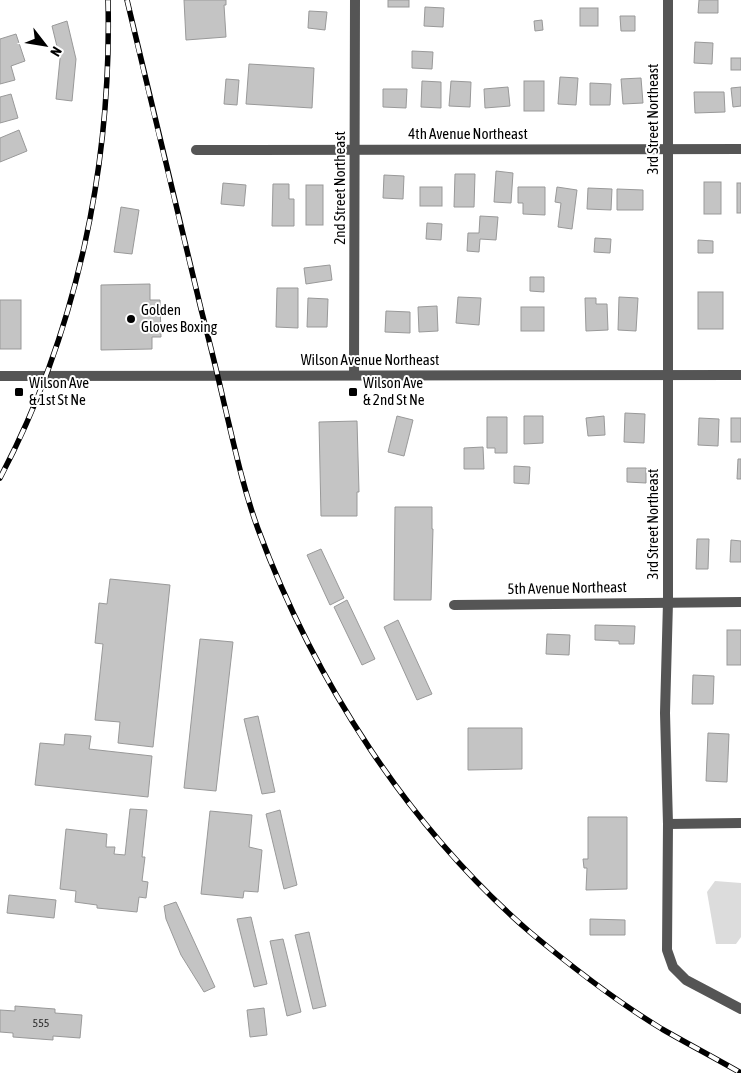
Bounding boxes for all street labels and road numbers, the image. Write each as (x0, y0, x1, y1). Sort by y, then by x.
street label: 3rd Street Northeast (644, 64, 661, 174)
street label: 4th Avenue Northeast (408, 125, 528, 142)
street label: 2nd Street Northeast (331, 131, 348, 245)
street label: Wilson Avenue Northeast (301, 351, 439, 368)
street label: 3rd Street Northeast (644, 469, 661, 579)
street label: 5th Avenue Northeast (507, 578, 627, 597)

